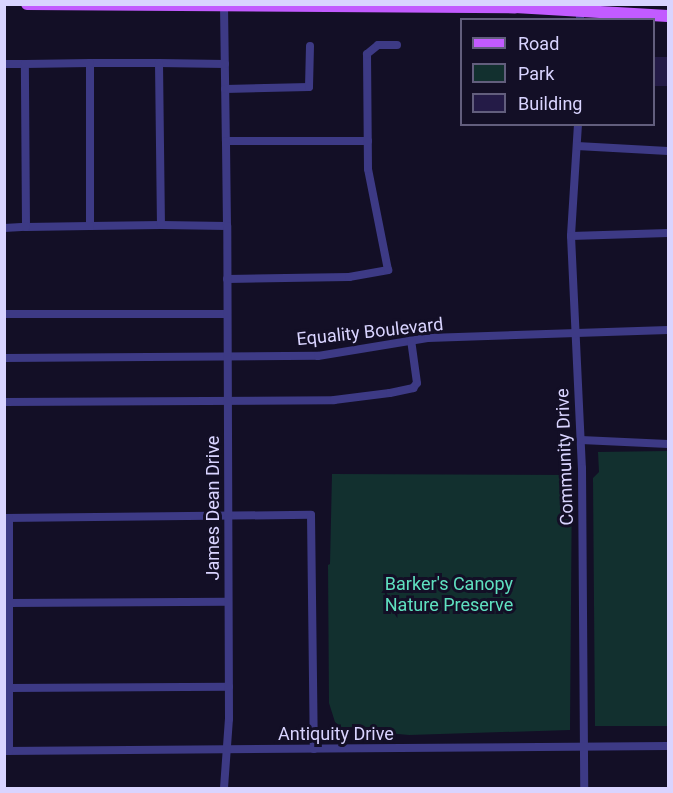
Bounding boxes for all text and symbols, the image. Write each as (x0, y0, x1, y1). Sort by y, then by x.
legend (460, 18, 655, 126)
text: Road (518, 33, 559, 54)
text: Park (518, 63, 554, 84)
text: Building (518, 93, 582, 114)
street label: Equality Boulevard (296, 314, 444, 350)
street label: Community Drive (552, 388, 578, 526)
street label: James Dean Drive (202, 436, 224, 580)
park label: Barker's Canopy Nature Preserve (385, 574, 513, 616)
street label: Antiquity Drive (278, 723, 394, 745)

